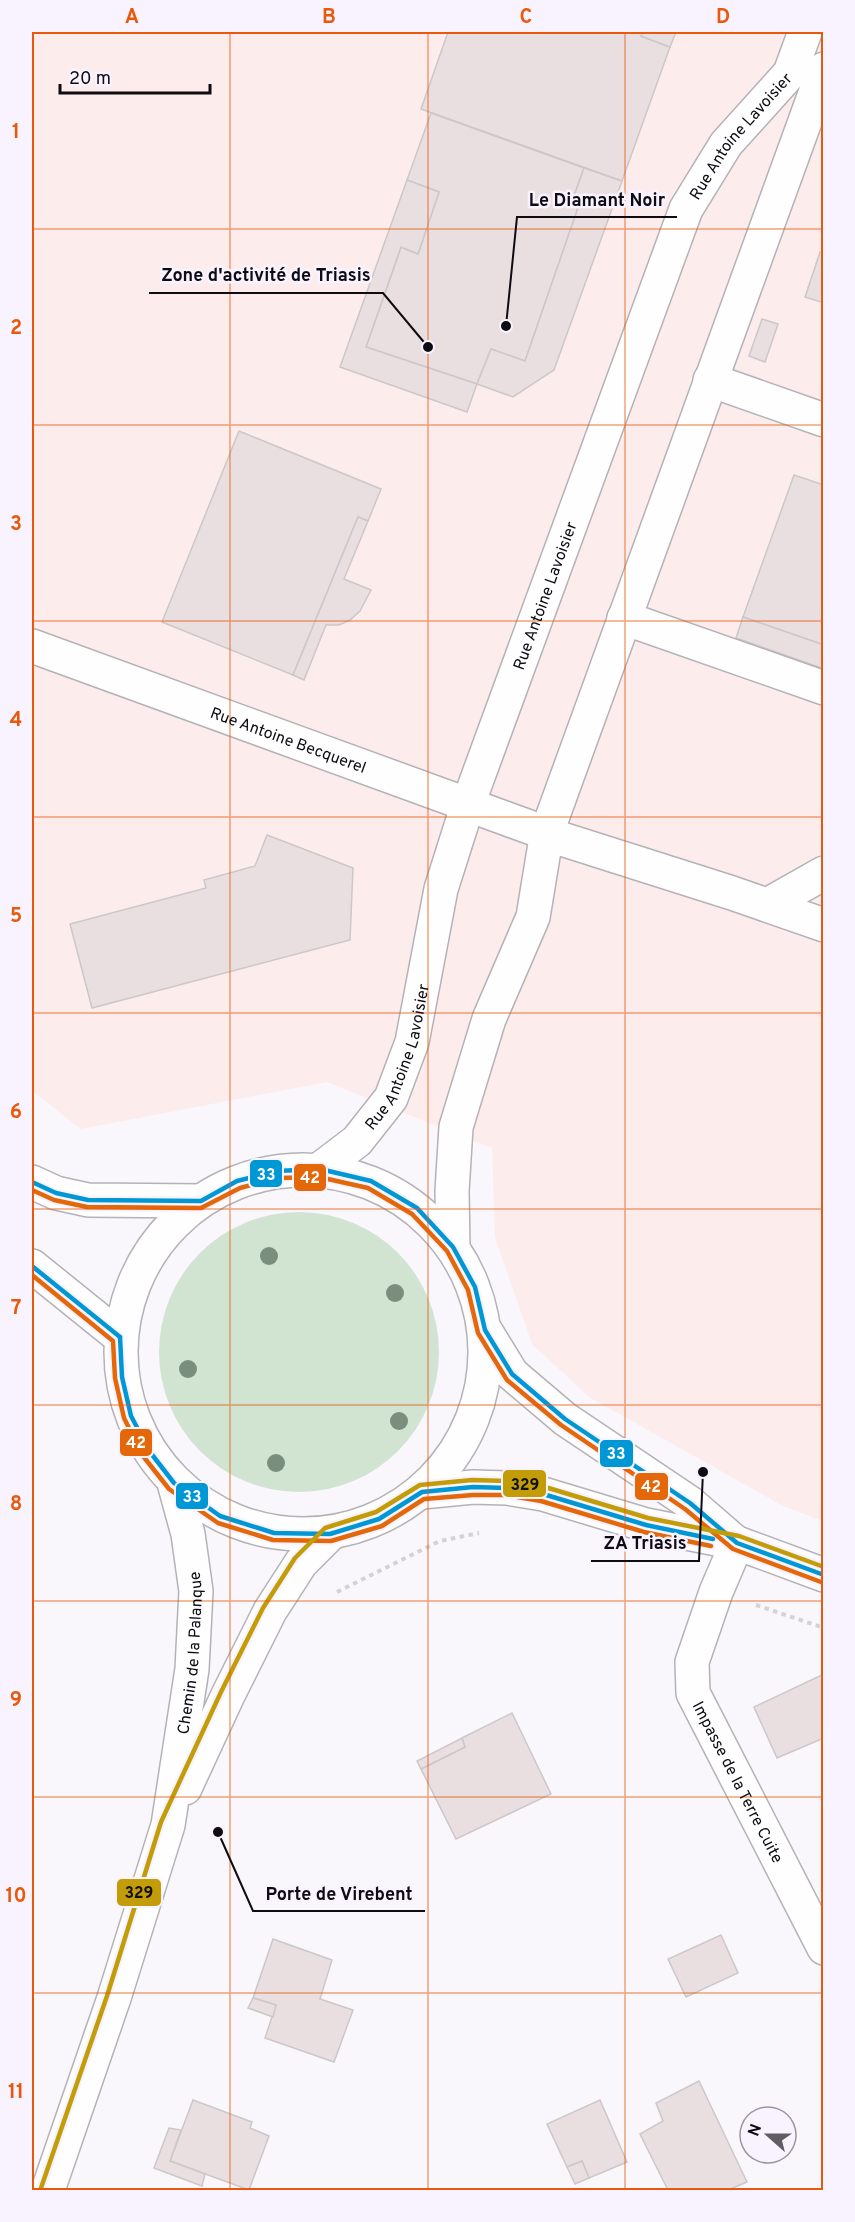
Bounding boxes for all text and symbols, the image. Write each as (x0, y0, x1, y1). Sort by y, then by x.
text: A (125, 5, 139, 31)
text: B (322, 5, 336, 31)
text: C (520, 5, 532, 31)
text: D (716, 5, 730, 31)
scale bar (60, 57, 210, 95)
text: 20 m (69, 68, 111, 91)
street label: Rue Antoine Lavoisier (686, 69, 797, 204)
text: 1 (12, 120, 20, 146)
callout: Le Diamant Noir (517, 181, 677, 217)
text: Le Diamant Noir (529, 190, 666, 213)
callout: Zone d'activité de Triasis (149, 257, 383, 293)
text: Zone d'activité de Triasis (161, 265, 371, 288)
text: 2 (10, 316, 22, 342)
text: 3 (10, 512, 22, 538)
street label: Rue Antoine Lavoisier (510, 519, 583, 673)
street label: Rue Antoine Becquerel (207, 704, 368, 779)
text: 4 (10, 708, 22, 734)
text: 5 (10, 904, 22, 930)
street label: Rue Antoine Lavoisier (362, 982, 435, 1135)
text: 6 (10, 1100, 22, 1126)
line badge: 33 (249, 1159, 283, 1188)
line badge: 42 (293, 1163, 327, 1192)
text: 33 (256, 1166, 276, 1186)
text: 42 (300, 1169, 320, 1189)
text: 7 (11, 1296, 21, 1322)
line badge: 42 (119, 1428, 153, 1457)
text: 42 (126, 1434, 146, 1454)
line badge: 33 (599, 1439, 634, 1468)
text: 33 (606, 1445, 626, 1465)
line badge: 329 (502, 1469, 547, 1498)
line badge: 42 (634, 1472, 669, 1501)
text: 329 (511, 1476, 539, 1496)
text: 42 (641, 1478, 661, 1498)
line badge: 33 (175, 1482, 209, 1510)
text: 33 (182, 1488, 202, 1508)
text: 8 (10, 1492, 22, 1518)
callout: ZA Triasis (591, 1525, 699, 1561)
text: ZA Triasis (603, 1533, 687, 1556)
street label: Chemin de la Palanque (174, 1570, 208, 1736)
text: 9 (10, 1688, 22, 1714)
street label: Impasse de la Terre Cuite (687, 1698, 787, 1867)
callout: Porte de Virebent (253, 1875, 425, 1911)
line badge: 329 (116, 1878, 162, 1907)
text: 10 (5, 1884, 27, 1910)
text: 329 (125, 1884, 153, 1904)
text: Porte de Virebent (265, 1884, 413, 1907)
text: 11 (8, 2080, 24, 2106)
north arrow (738, 2105, 798, 2165)
text: N (744, 2121, 767, 2139)

